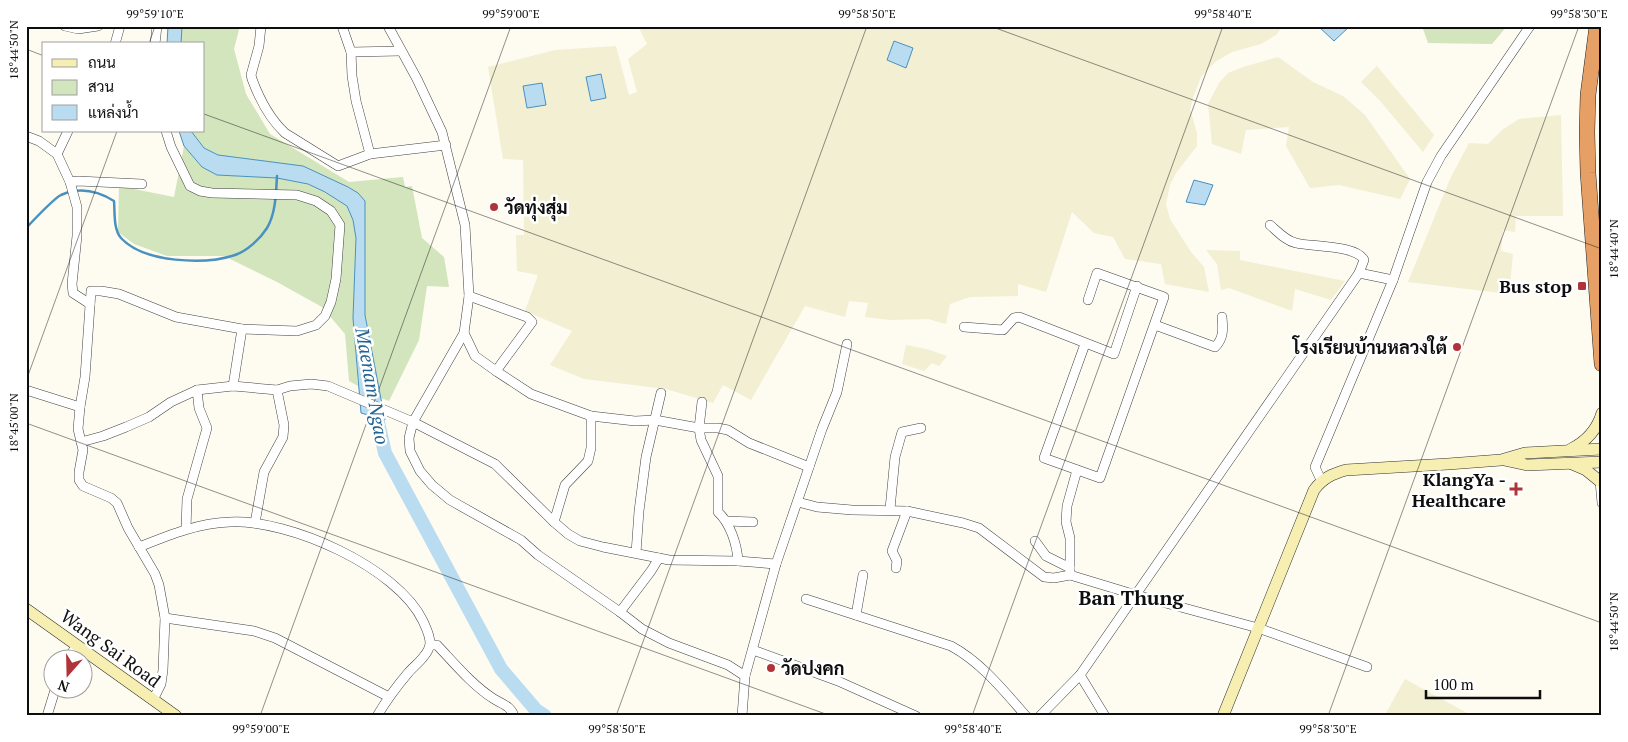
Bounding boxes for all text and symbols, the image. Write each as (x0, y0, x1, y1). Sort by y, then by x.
text: 99°59'10"E (126, 6, 184, 21)
text: 99°59'00"E (482, 6, 540, 21)
text: 99°58'50"E (838, 6, 896, 21)
text: 99°58'40"E (1194, 6, 1252, 21)
text: 99°58'30"E (1550, 6, 1608, 21)
text: 18°44'50"N (6, 20, 21, 80)
legend (42, 42, 205, 132)
text: ถนน (88, 52, 116, 72)
text: สวน (88, 76, 114, 96)
text: แหล่งน้ำ (88, 100, 139, 122)
place label: วัดทุ่งสุ่ม (504, 195, 568, 222)
marker: วัดทุ่งสุ่ม (488, 201, 500, 213)
text: 18°44'40"N (1606, 219, 1621, 279)
place label: Bus stop (1499, 274, 1572, 298)
marker: Bus stop (1576, 280, 1588, 292)
water label: Maenam Ngao (350, 325, 396, 446)
place label: โรงเรียนบ้านหลวงใต้ (1292, 335, 1448, 359)
marker: โรงเรียนบ้านหลวงใต้ (1451, 341, 1463, 353)
text: 18°45'00"N (6, 393, 21, 453)
place label: KlangYa - Healthcare (1412, 467, 1506, 512)
marker: KlangYa - Healthcare (1510, 483, 1522, 495)
district label: Ban Thung (1078, 584, 1184, 611)
text: 18°44'50"N (1606, 592, 1621, 652)
street label: Wang Sai Road (56, 604, 166, 692)
north arrow (42, 650, 92, 700)
place label: วัดปงคก (781, 656, 844, 680)
marker: วัดปงคก (765, 662, 777, 674)
scale bar (1426, 667, 1539, 699)
text: 100 m (1433, 674, 1474, 694)
text: N (55, 676, 72, 697)
text: 99°59'00"E (232, 721, 290, 736)
text: 99°58'50"E (588, 721, 646, 736)
text: 99°58'40"E (944, 721, 1002, 736)
text: 99°58'30"E (1299, 721, 1357, 736)

